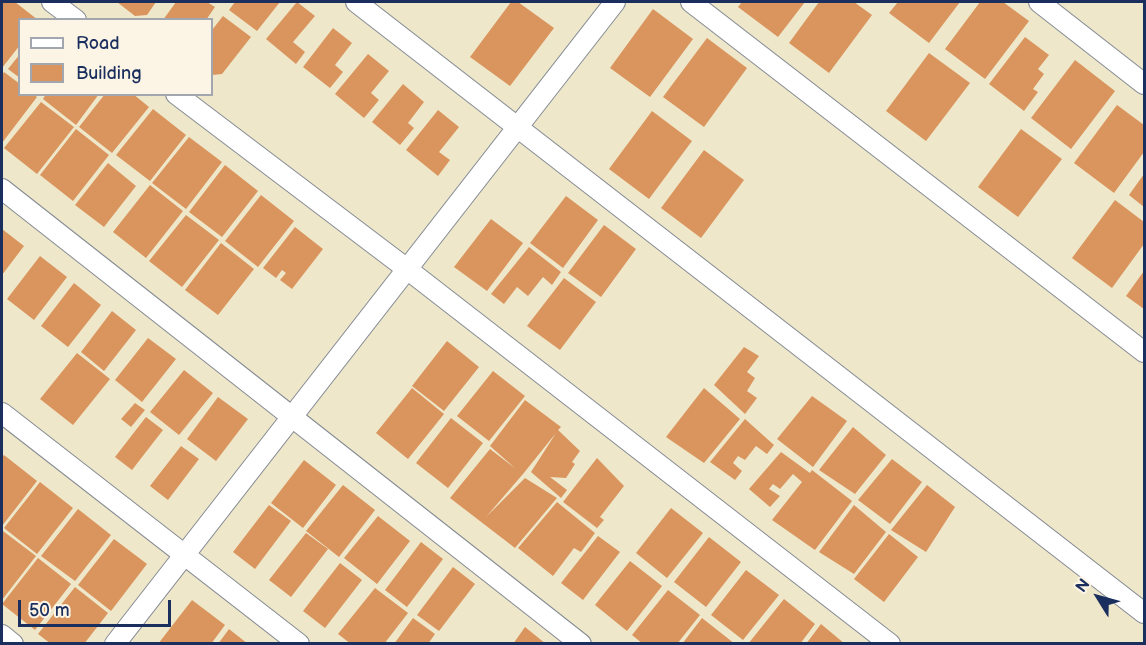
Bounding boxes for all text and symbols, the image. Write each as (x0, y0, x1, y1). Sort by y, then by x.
legend (18, 18, 213, 96)
text: Road (76, 33, 120, 54)
text: Building (76, 63, 142, 84)
north arrow (1068, 567, 1128, 627)
text: N (1072, 575, 1094, 596)
scale bar (21, 588, 174, 626)
text: 50 m (29, 600, 70, 621)

